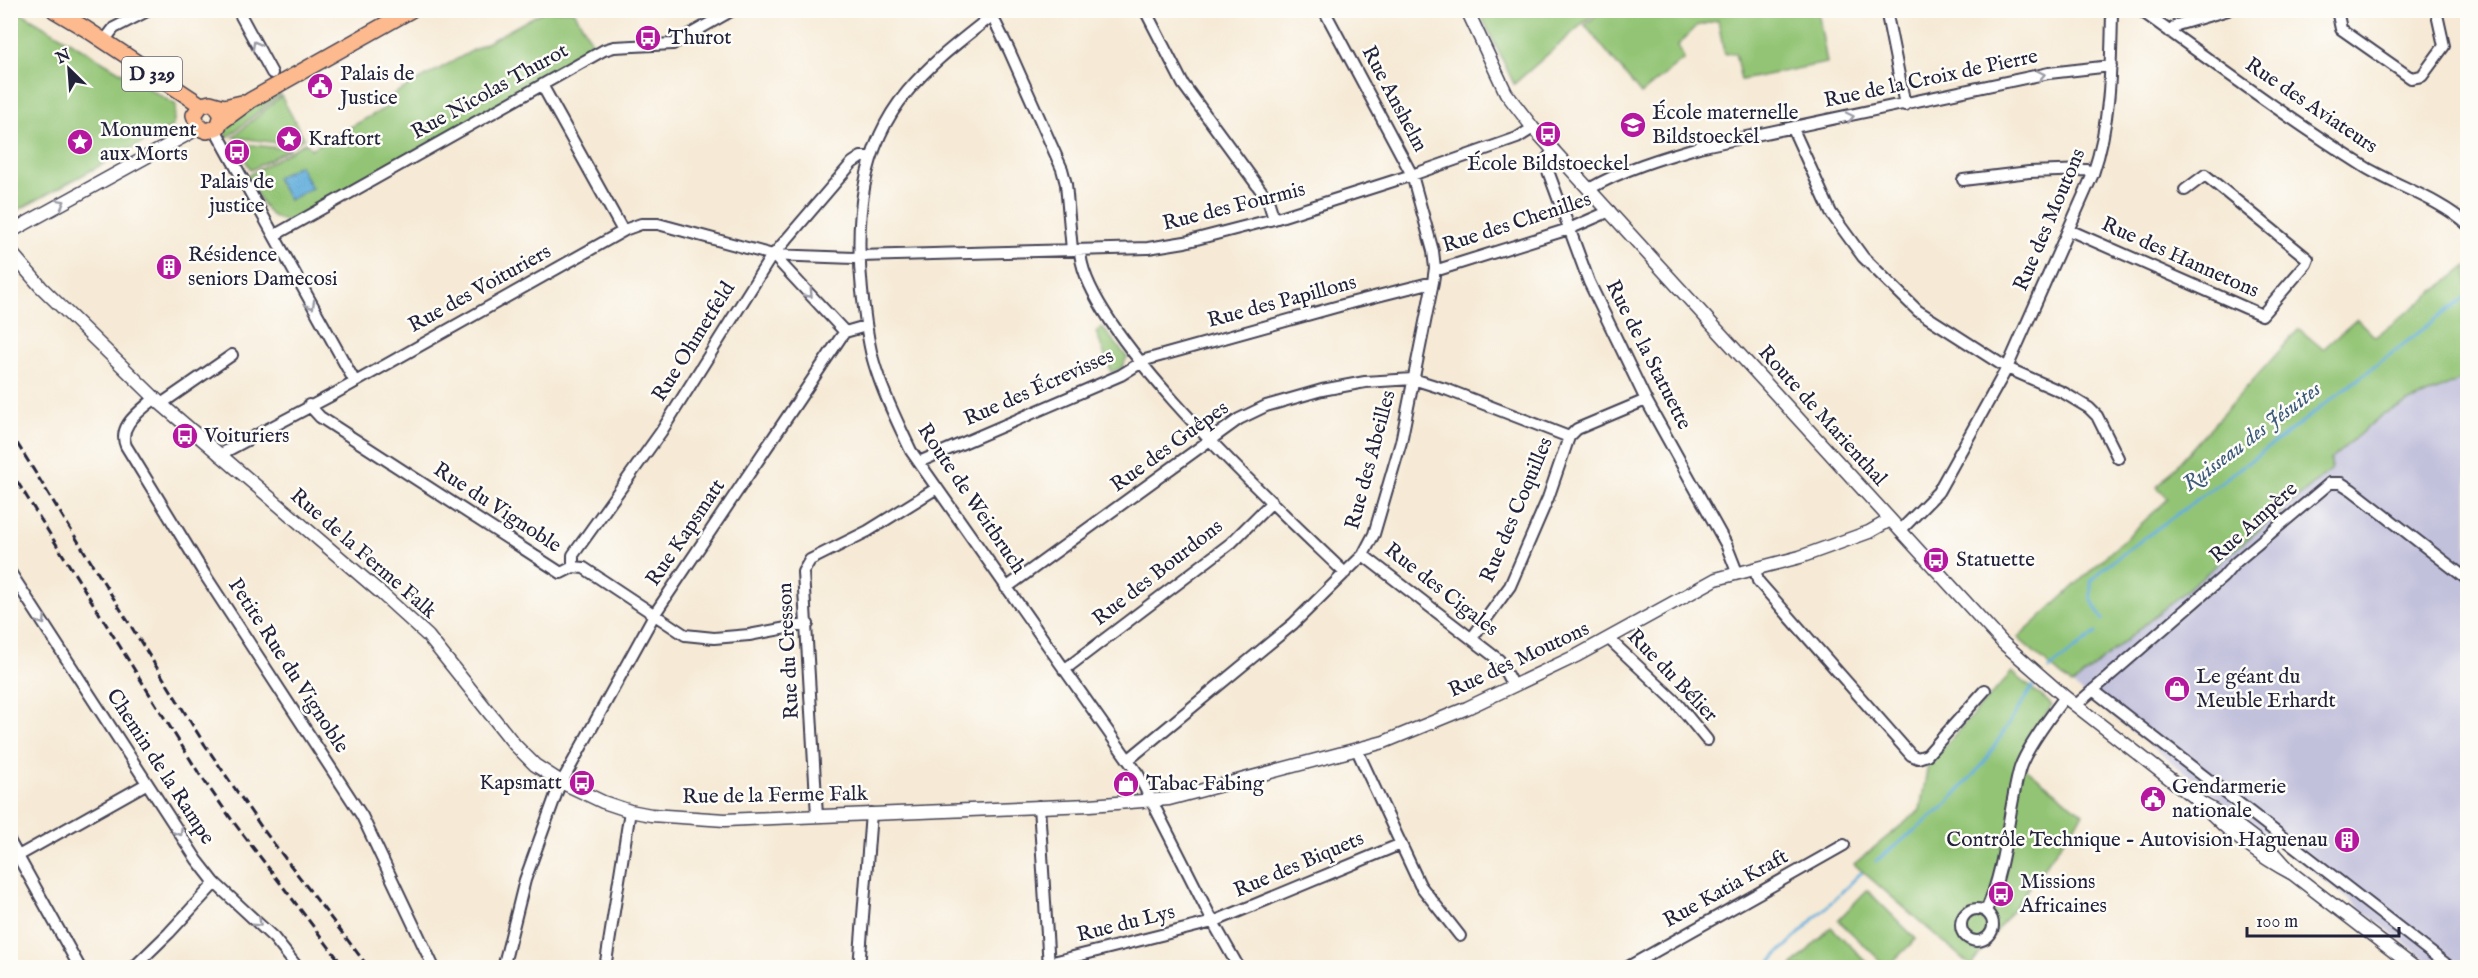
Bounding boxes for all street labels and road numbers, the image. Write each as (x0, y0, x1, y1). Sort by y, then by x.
street label: Rue Nicolas Thurot (407, 38, 573, 146)
street label: Rue Anshelm (1355, 41, 1433, 157)
street label: Rue de la Croix de Pierre (1822, 43, 2041, 115)
street label: Rue des Aviateurs (2239, 52, 2383, 160)
road number: D 329 (122, 57, 182, 91)
street label: Rue des Moutons (2008, 145, 2092, 295)
street label: Rue des Fourmis (1160, 176, 1308, 238)
street label: Rue des Chenilles (1439, 186, 1595, 260)
street label: Rue des Hannetons (2097, 211, 2263, 305)
street label: Rue des Voituriers (404, 239, 556, 339)
street label: Rue des Papillons (1205, 269, 1359, 335)
street label: Rue Ohmetfeld (646, 276, 742, 407)
street label: Rue de la Statuette (1599, 276, 1698, 435)
street label: Route de Marienthal (1751, 340, 1893, 492)
street label: Rue des Écrevisses (959, 342, 1118, 433)
street label: Rue des Abeilles (1339, 387, 1403, 533)
street label: Rue des Guêpes (1106, 395, 1234, 499)
street label: Route de Weitbruch (911, 418, 1031, 580)
street label: Rue des Coquilles (1474, 433, 1560, 587)
street label: Rue du Vignoble (428, 457, 566, 560)
street label: Rue Kapsmatt (640, 474, 732, 592)
street label: Rue Ampère (2204, 476, 2304, 570)
street label: Rue de la Ferme Falk (284, 483, 443, 626)
street label: Rue des Bourdons (1087, 514, 1229, 632)
street label: Rue des Cigales (1379, 537, 1503, 643)
street label: Petite Rue du Vignoble (221, 574, 355, 759)
street label: Rue du Cresson (772, 582, 806, 720)
street label: Rue des Moutons (1444, 616, 1594, 704)
street label: Rue du Bélier (1621, 624, 1724, 729)
street label: Chemin de la Rampe (100, 684, 221, 850)
street label: Rue de la Ferme Falk (682, 781, 869, 811)
street label: Rue des Biquets (1230, 825, 1368, 905)
street label: Rue Katia Kraft (1659, 844, 1793, 934)
street label: Rue du Lys (1074, 899, 1178, 949)

